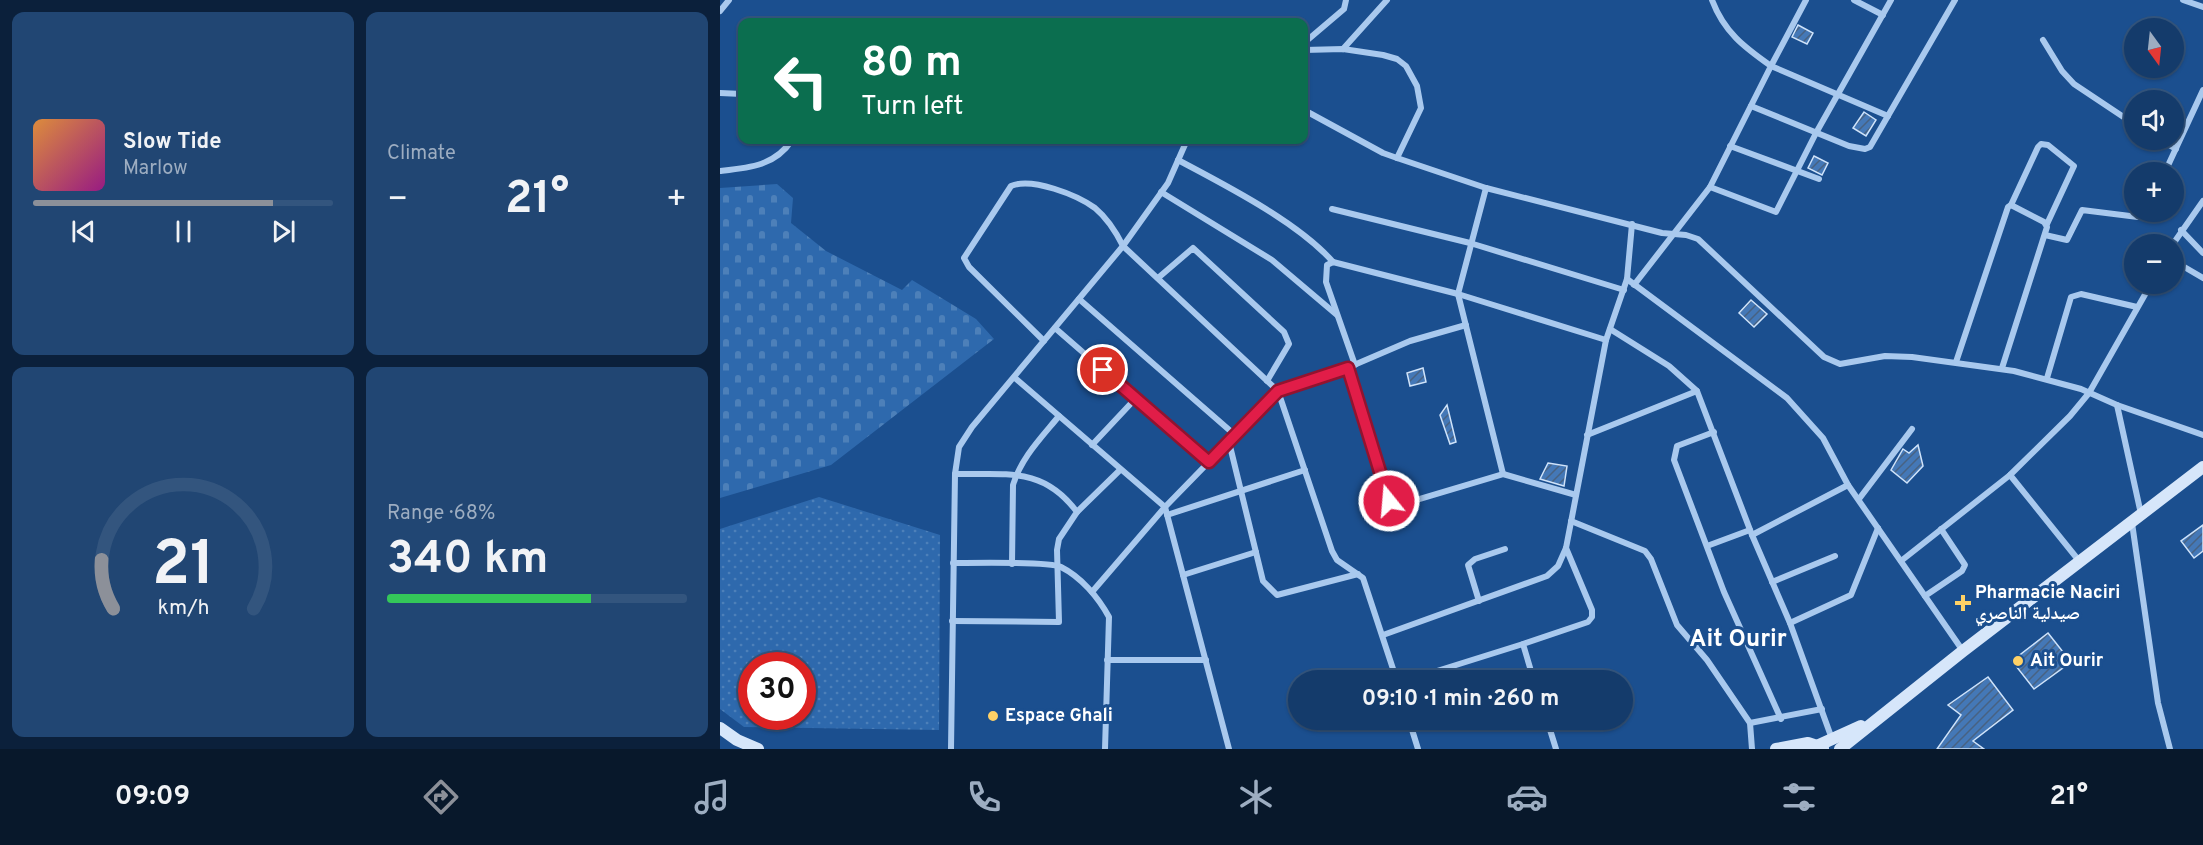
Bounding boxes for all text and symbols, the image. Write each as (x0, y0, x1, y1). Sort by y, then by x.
north arrow (2124, 18, 2184, 78)
map controls (2124, 18, 2184, 294)
text: 80 m (861, 38, 962, 91)
icon: left (762, 42, 840, 120)
text: Turn left (861, 90, 963, 124)
button: sound (2124, 90, 2184, 150)
text: Slow Tide (123, 129, 222, 156)
text: Climate (387, 141, 456, 167)
text: Marlow (123, 156, 187, 182)
button: + (2124, 162, 2184, 222)
text: 21° (505, 172, 569, 229)
text: − (387, 180, 408, 222)
text: + (666, 180, 687, 222)
icon: previous (67, 215, 100, 248)
icon: pause (167, 215, 200, 248)
icon: next (267, 215, 300, 248)
button: − (2124, 234, 2184, 294)
pin (1077, 344, 1128, 395)
icon: arrive (1086, 353, 1119, 386)
position arrow (1357, 469, 1421, 533)
text: Range · 68% (387, 501, 495, 527)
text: 21 (151, 528, 215, 607)
text: 340 km (387, 532, 548, 589)
place label: Pharmacie Naciri صيدلية الناصري (1975, 582, 2120, 627)
text: km/h (157, 595, 209, 622)
marker: Pharmacie Naciri صيدلية الناصري (1956, 596, 1970, 610)
district label: Ait Ourir (1689, 625, 1787, 655)
place label: Ait Ourir (2030, 650, 2104, 673)
speed limit sign: 30 (738, 652, 816, 730)
marker: Ait Ourir (2011, 654, 2025, 668)
text: 09:10 · 1 min · 260 m (1362, 686, 1559, 713)
place label: Espace Ghali (1005, 705, 1113, 728)
marker: Espace Ghali (986, 709, 1000, 723)
icon: directions (420, 776, 462, 818)
icon: music (691, 776, 733, 818)
icon: phone (963, 776, 1005, 818)
icon: climate (1235, 776, 1277, 818)
icon: car (1506, 776, 1548, 818)
icon: filters (1778, 776, 1820, 818)
text: 09:09 (115, 780, 190, 814)
text: 21° (2050, 780, 2088, 814)

